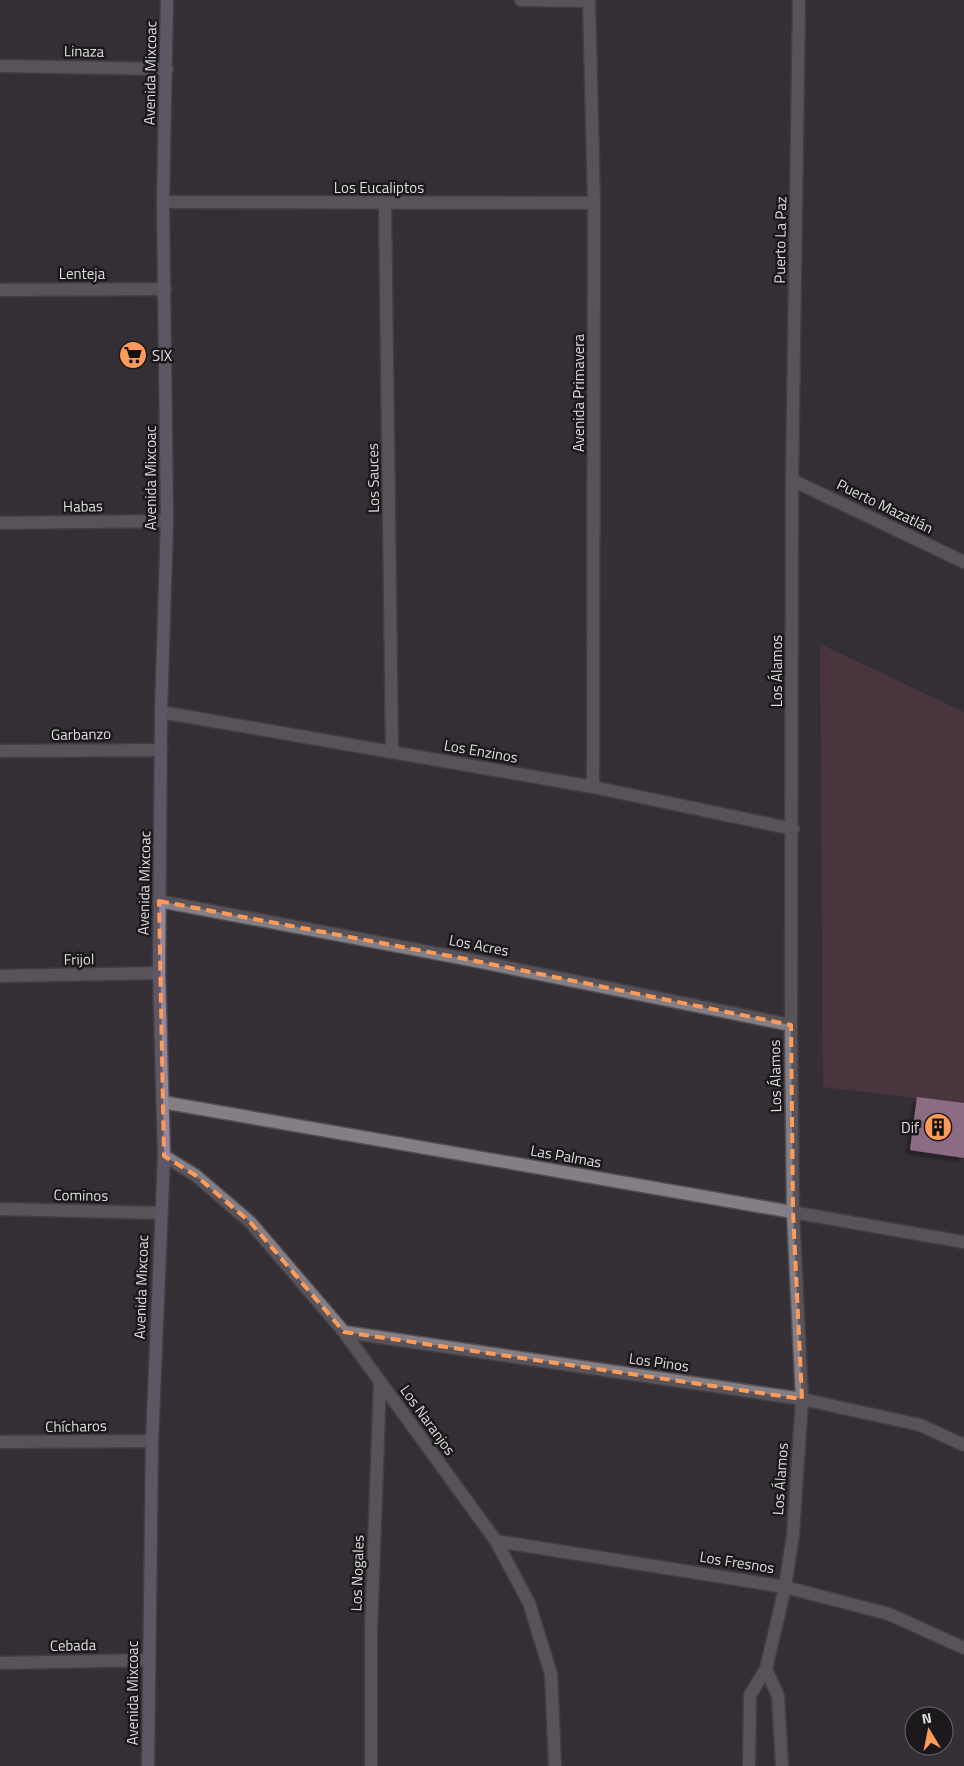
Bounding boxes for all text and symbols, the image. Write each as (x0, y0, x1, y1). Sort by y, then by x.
street label: Avenida Mixcoac (138, 21, 162, 125)
street label: Linaza (64, 39, 105, 63)
street label: Los Eucaliptos (334, 176, 424, 199)
street label: Puerto La Paz (768, 196, 792, 284)
street label: Lenteja (59, 262, 106, 285)
street label: Avenida Primavera (567, 333, 590, 452)
supermarket icon: SIX (118, 340, 148, 370)
place label: SIX (152, 344, 173, 367)
street label: Avenida Mixcoac (139, 426, 162, 530)
street label: Los Sauces (361, 443, 385, 513)
street label: Puerto Mazatlán (833, 473, 937, 539)
street label: Habas (63, 494, 103, 518)
street label: Los Álamos (765, 635, 788, 707)
street label: Garbanzo (51, 722, 111, 746)
street label: Los Enzinos (442, 733, 520, 769)
street label: Avenida Mixcoac (132, 831, 156, 935)
street label: Los Acres (447, 928, 511, 962)
street label: Frijol (63, 947, 95, 971)
street label: Los Álamos (763, 1039, 787, 1113)
building icon: Dif (923, 1112, 953, 1142)
place label: Dif (901, 1116, 919, 1139)
street label: Las Palmas (529, 1138, 603, 1174)
street label: Cominos (53, 1183, 109, 1207)
street label: Avenida Mixcoac (128, 1234, 154, 1340)
street label: Los Pinos (627, 1346, 691, 1378)
street label: Los Naranjos (395, 1380, 461, 1460)
street label: Chícharos (45, 1414, 107, 1438)
street label: Los Álamos (766, 1442, 794, 1516)
street label: Los Nogales (344, 1534, 370, 1612)
street label: Los Fresnos (698, 1545, 776, 1579)
street label: Cebada (50, 1633, 97, 1657)
street label: Avenida Mixcoac (121, 1641, 144, 1745)
north arrow (904, 1706, 954, 1756)
text: N (920, 1707, 933, 1729)

